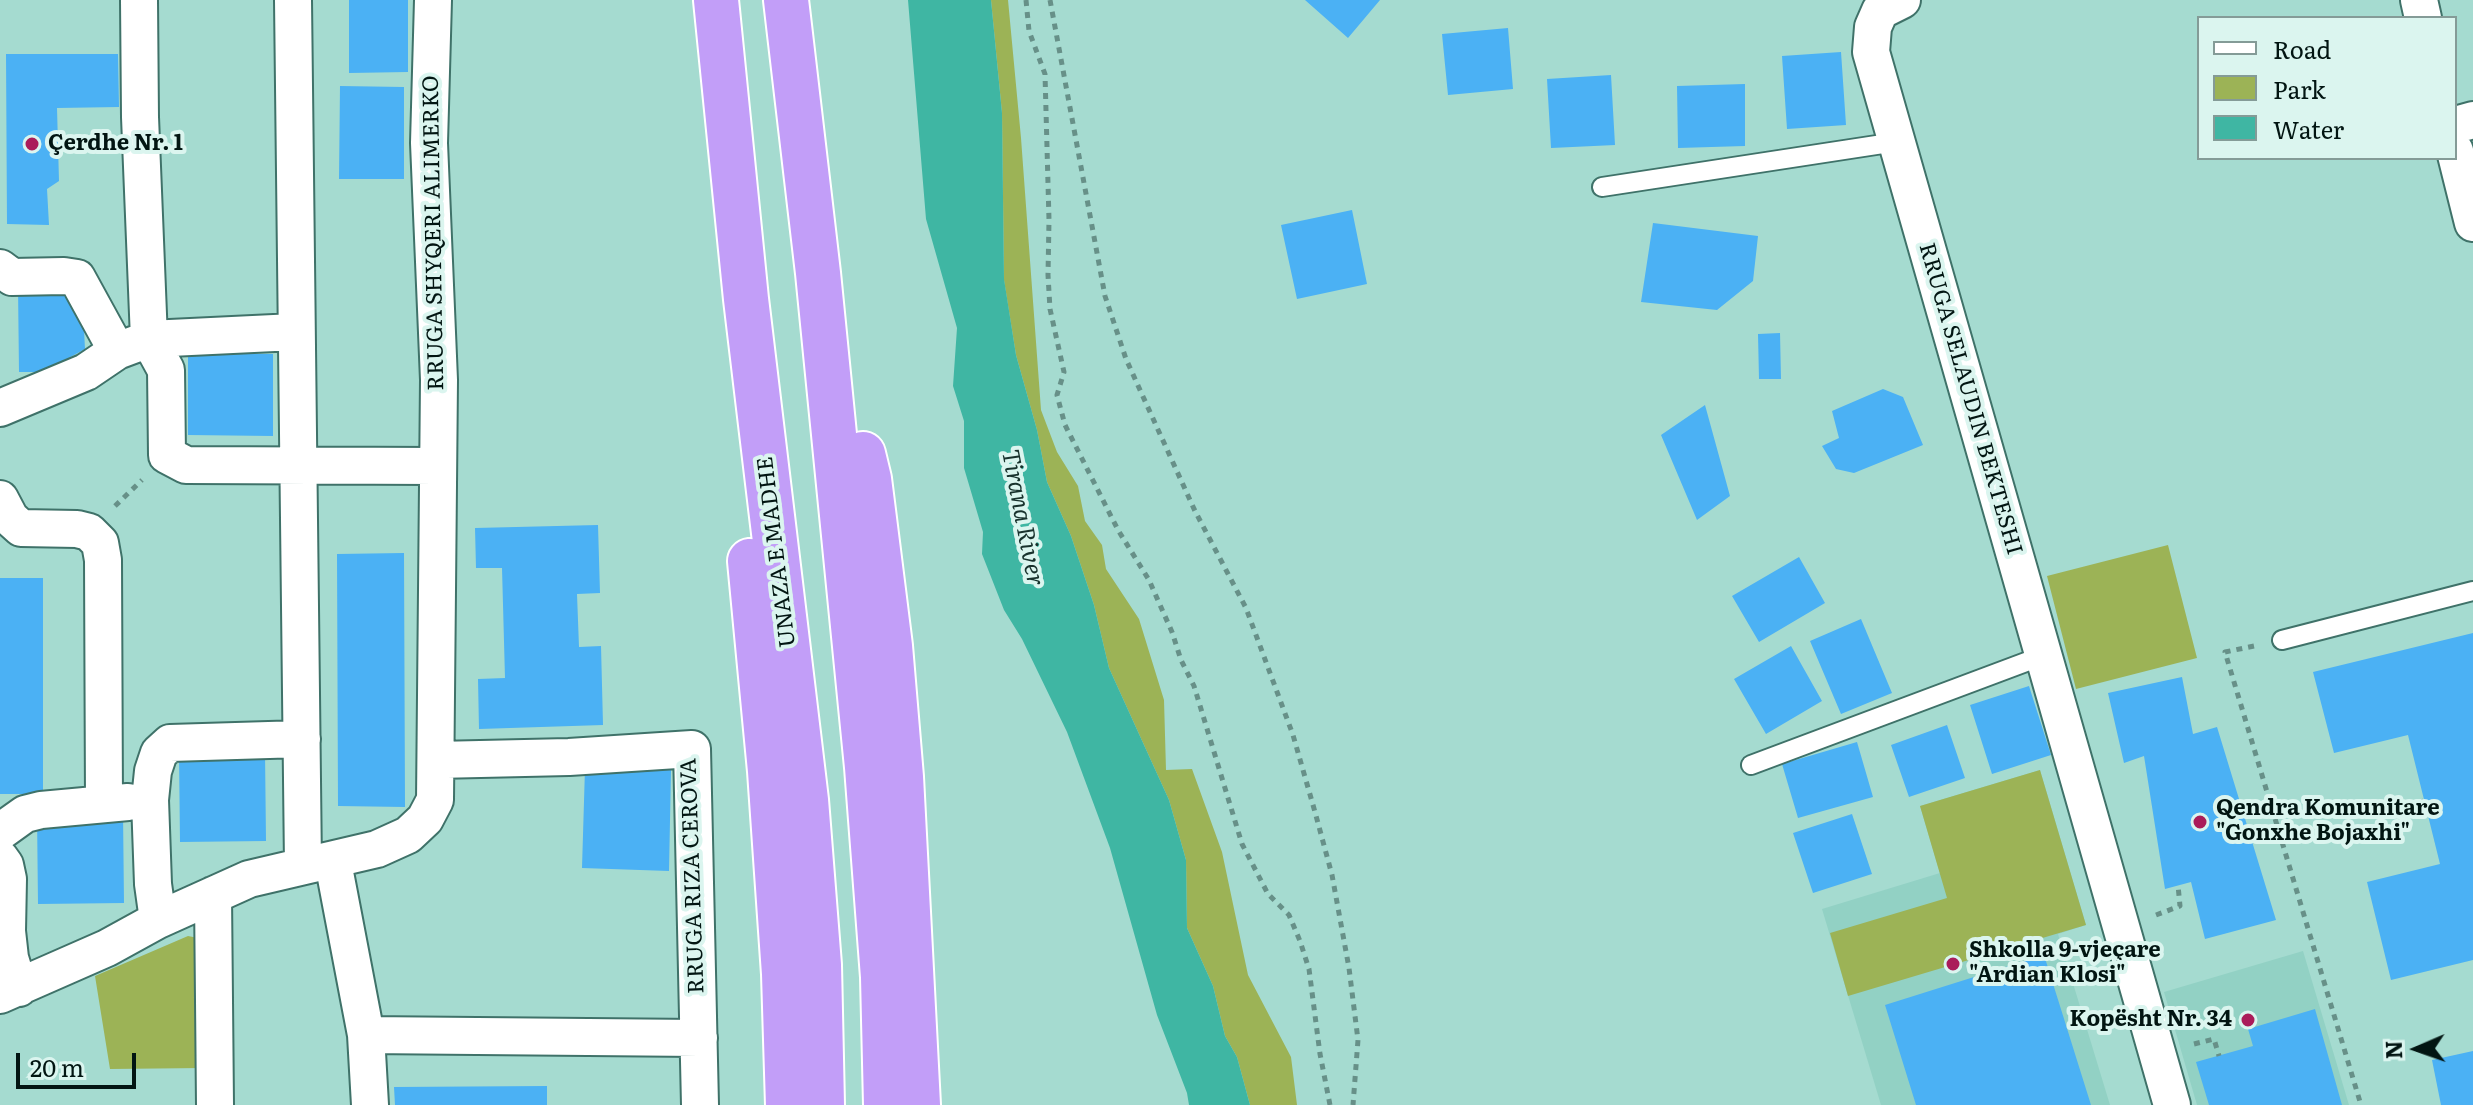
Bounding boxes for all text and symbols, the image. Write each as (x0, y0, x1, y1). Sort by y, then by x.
legend (2197, 16, 2457, 160)
text: Road (2273, 31, 2331, 66)
text: Park (2273, 71, 2326, 106)
street label: RRUGA SHYQERI ALIMERKO (418, 75, 450, 391)
text: Water (2273, 111, 2344, 146)
place label: Çerdhe Nr. 1 (48, 131, 183, 157)
marker: Çerdhe Nr. 1 (23, 135, 41, 153)
street label: RRUGA SELAUDIN BEKTESHI (1913, 240, 2027, 558)
water label: Tirana River (995, 447, 1049, 589)
street label: UNAZA E MADHE (752, 455, 802, 649)
street label: RRUGA RIZA CEROVA (676, 758, 710, 994)
place label: Qendra Komunitare "Gonxhe Bojaxhi" (2216, 796, 2440, 848)
marker: Qendra Komunitare "Gonxhe Bojaxhi" (2191, 813, 2209, 831)
place label: Shkolla 9-vjeçare "Ardian Klosi" (1969, 938, 2161, 990)
marker: Shkolla 9-vjeçare "Ardian Klosi" (1944, 955, 1962, 973)
place label: Kopësht Nr. 34 (2070, 1007, 2232, 1033)
north arrow (2377, 1009, 2457, 1089)
marker: Kopësht Nr. 34 (2239, 1011, 2257, 1029)
scale bar (20, 1037, 140, 1087)
text: N (2376, 1040, 2409, 1060)
text: 20 m (30, 1049, 84, 1084)

